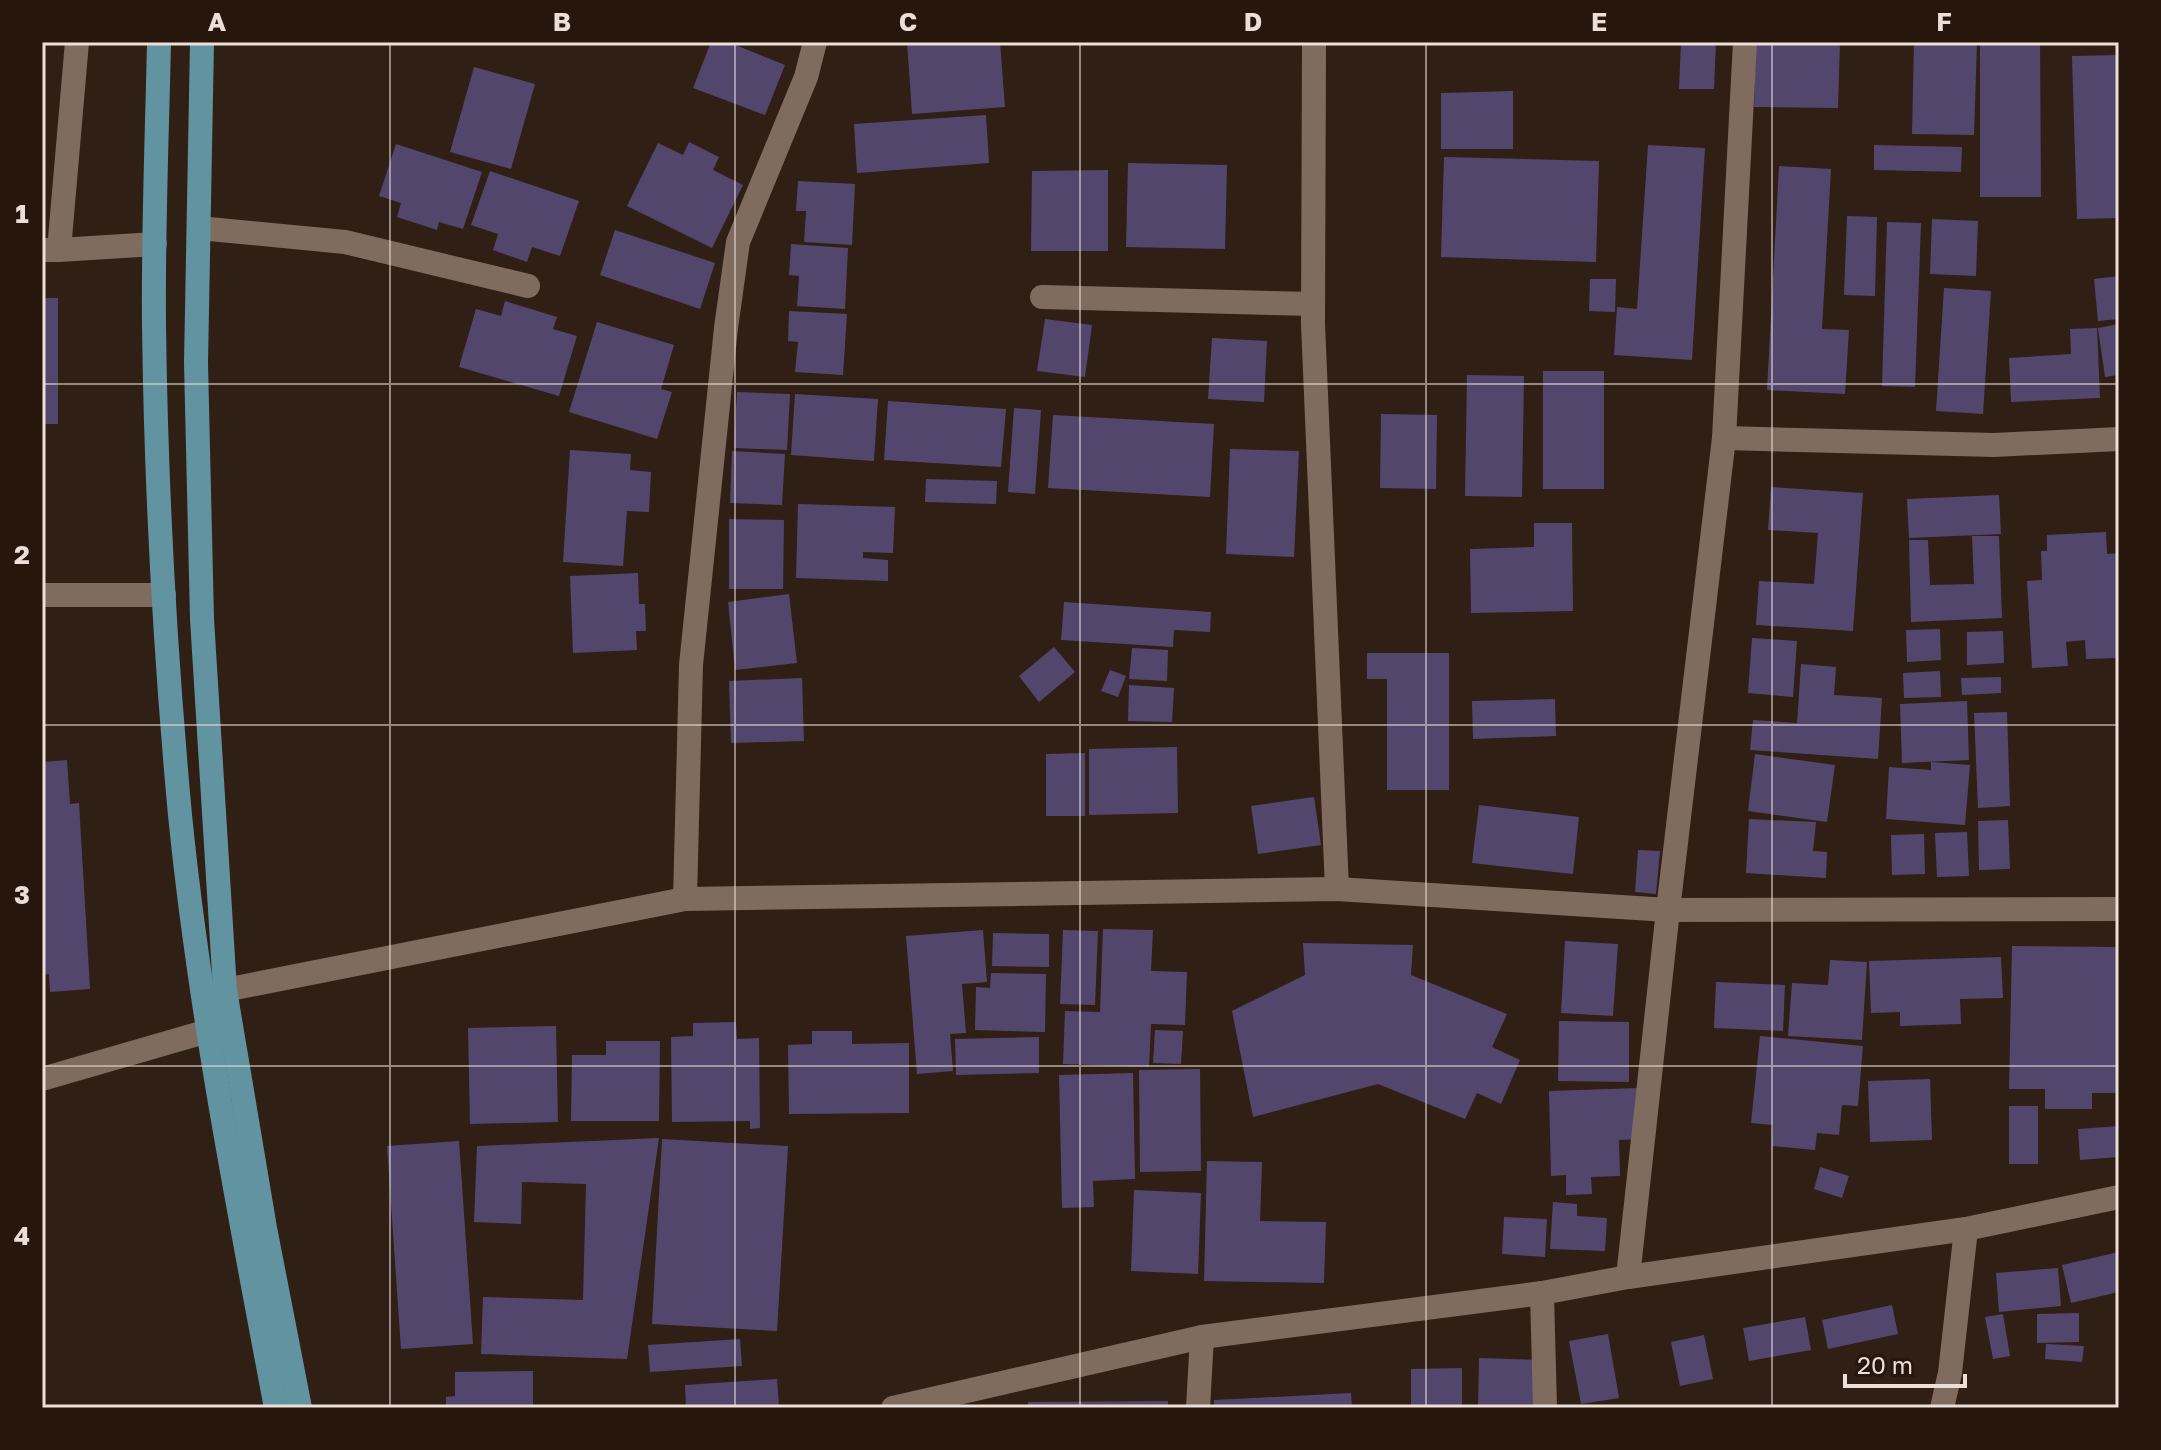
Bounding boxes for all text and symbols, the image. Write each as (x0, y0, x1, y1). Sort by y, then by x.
text: A (208, 6, 227, 37)
text: B (553, 6, 571, 37)
text: C (899, 6, 917, 37)
text: D (1244, 6, 1262, 37)
text: E (1591, 6, 1607, 37)
text: F (1936, 6, 1952, 37)
text: 1 (15, 198, 29, 229)
text: 2 (14, 539, 30, 570)
text: 3 (14, 879, 30, 910)
text: 4 (14, 1220, 30, 1251)
scale bar (1845, 1338, 1965, 1388)
text: 20 m (1857, 1350, 1913, 1379)

